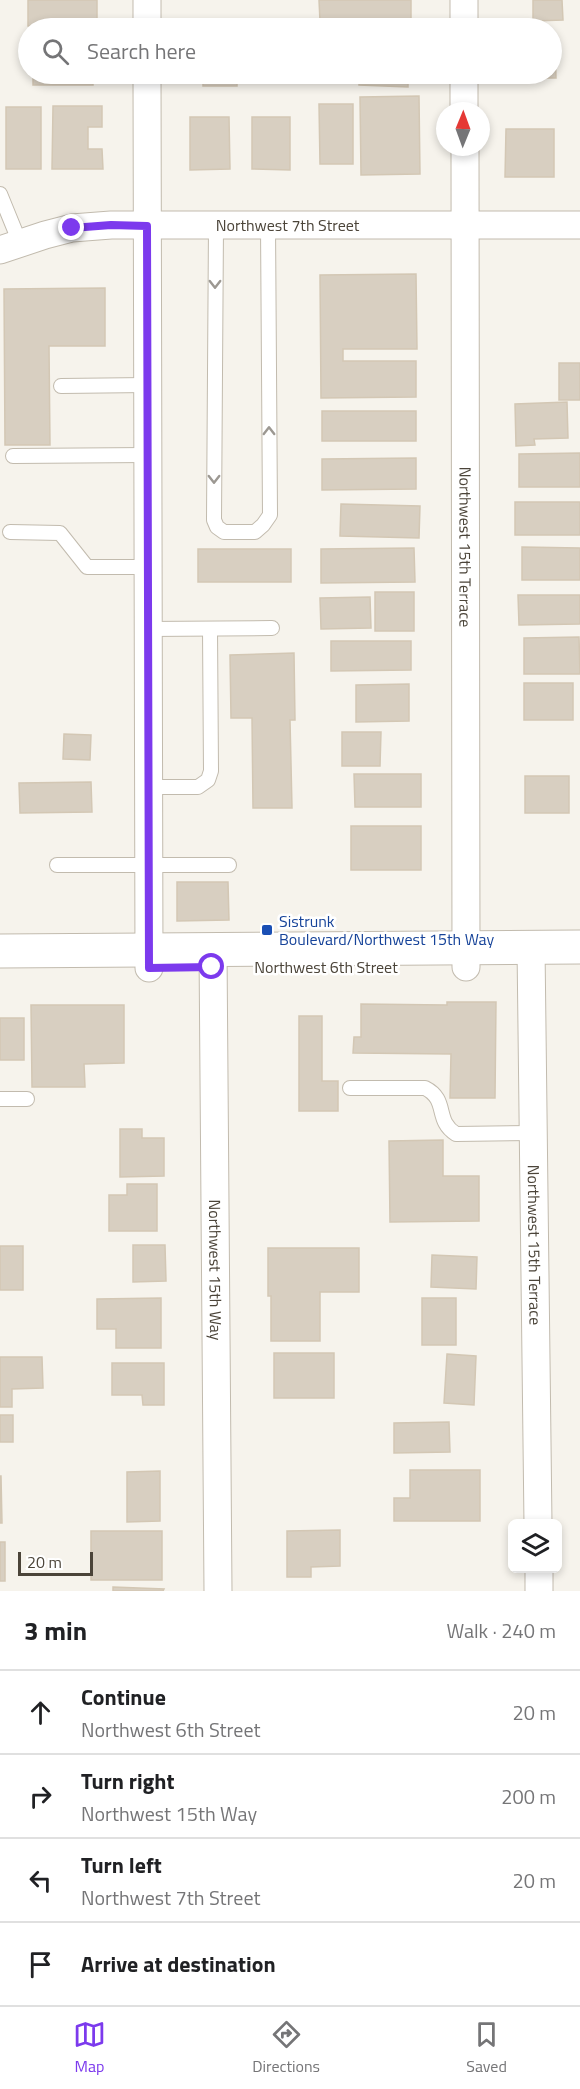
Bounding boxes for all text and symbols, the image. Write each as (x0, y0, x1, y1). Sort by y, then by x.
search box (18, 18, 562, 84)
text: Search here (87, 34, 196, 68)
icon: search (39, 35, 72, 68)
north arrow (436, 102, 490, 156)
street label: Northwest 7th Street (216, 213, 360, 237)
route end (58, 214, 84, 240)
one-way arrow (209, 280, 221, 289)
one-way arrow (263, 427, 275, 436)
street label: Northwest 15th Terrace (453, 467, 478, 627)
one-way arrow (208, 475, 220, 484)
place label: Sistrunk Boulevard/Northwest 15th Way (279, 909, 495, 951)
marker: Sistrunk Boulevard/Northwest 15th Way (260, 923, 274, 937)
route start (198, 953, 224, 979)
street label: Northwest 6th Street (254, 955, 398, 979)
street label: Northwest 15th Terrace (522, 1165, 548, 1325)
street label: Northwest 15th Way (203, 1199, 228, 1341)
map controls (508, 1519, 562, 1573)
button: layers (508, 1519, 562, 1573)
scale bar (18, 1549, 93, 1576)
text: 20 m (27, 1550, 62, 1574)
text: 3 min (24, 1611, 87, 1650)
text: Walk · 240 m (447, 1615, 556, 1646)
text: Continue (81, 1680, 166, 1714)
icon: ahead (24, 1696, 57, 1729)
text: 20 m (512, 1697, 556, 1728)
text: Northwest 6th Street (81, 1714, 260, 1745)
text: Turn right (81, 1764, 175, 1798)
icon: right (24, 1780, 57, 1813)
text: 200 m (501, 1781, 556, 1812)
text: Northwest 15th Way (81, 1798, 257, 1829)
text: Turn left (81, 1848, 162, 1882)
icon: left (24, 1864, 57, 1897)
text: 20 m (512, 1865, 556, 1896)
text: Northwest 7th Street (81, 1882, 260, 1913)
text: Arrive at destination (81, 1947, 276, 1981)
icon: arrive (24, 1948, 57, 1981)
tab: Map (73, 2018, 106, 2078)
tab: Directions (252, 2018, 320, 2078)
tab: Saved (466, 2018, 507, 2078)

